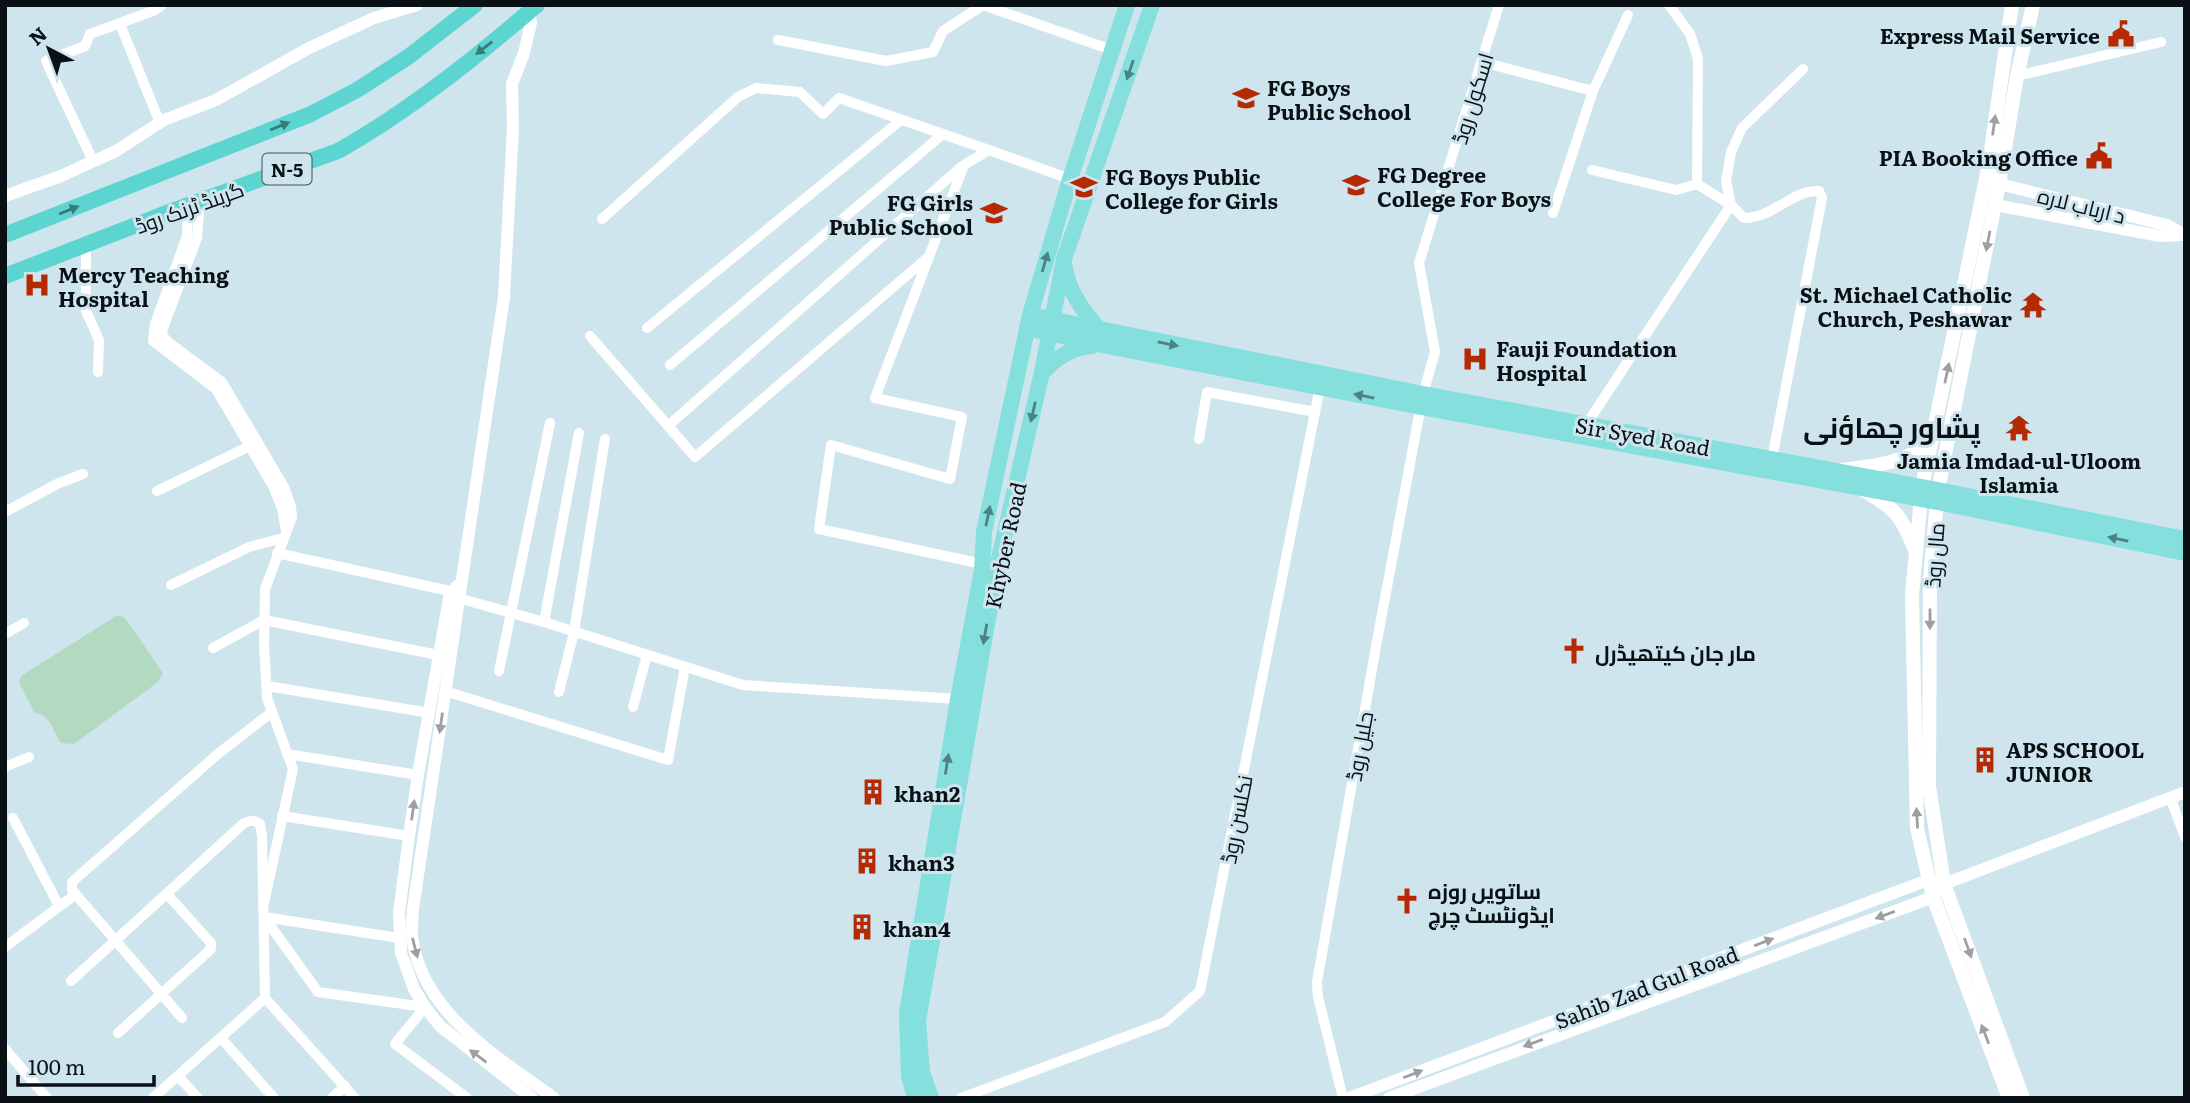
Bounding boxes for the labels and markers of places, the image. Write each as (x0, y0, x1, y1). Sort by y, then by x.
place label: Express Mail Service (1880, 19, 2100, 50)
public building icon: Express Mail Service (2106, 19, 2136, 49)
place label: FG Boys Public School (1267, 71, 1412, 126)
school or university icon: FG Boys Public School (1231, 83, 1261, 113)
place label: PIA Booking Office (1879, 141, 2078, 172)
public building icon: PIA Booking Office (2084, 141, 2114, 171)
place label: FG Degree College For Boys (1377, 158, 1551, 213)
place label: FG Boys Public College for Girls (1105, 160, 1278, 215)
school or university icon: FG Degree College For Boys (1341, 170, 1371, 200)
school or university icon: FG Boys Public College for Girls (1069, 172, 1099, 202)
place label: FG Girls Public School (829, 186, 973, 241)
school or university icon: FG Girls Public School (979, 198, 1009, 228)
place label: Mercy Teaching Hospital (58, 258, 229, 313)
hospital icon: Mercy Teaching Hospital (22, 270, 52, 300)
place label: St. Michael Catholic Church, Peshawar (1800, 278, 2013, 333)
temple icon: St. Michael Catholic Church, Peshawar (2018, 290, 2048, 320)
place label: Fauji Foundation Hospital (1496, 332, 1677, 387)
hospital icon: Fauji Foundation Hospital (1460, 344, 1490, 374)
temple icon: Jamia Imdad-ul-Uloom Islamia (2004, 413, 2034, 443)
place label: Jamia Imdad-ul-Uloom Islamia (1897, 444, 2141, 499)
church icon: مار جان کیتھیڈرل (1559, 636, 1589, 666)
place label: مار جان کیتھیڈرل (1595, 636, 1756, 667)
place label: APS SCHOOL JUNIOR (2006, 733, 2144, 788)
building icon: APS SCHOOL JUNIOR (1970, 745, 2000, 775)
building icon: khan2 (858, 777, 888, 807)
place label: khan2 (894, 777, 960, 808)
building icon: khan3 (852, 846, 882, 876)
place label: khan3 (888, 846, 955, 877)
place label: ساتویں روزہ ایڈونٹسٹ چرچ (1428, 874, 1555, 931)
church icon: ساتویں روزہ ایڈونٹسٹ چرچ (1392, 886, 1422, 916)
building icon: khan4 (847, 912, 877, 942)
place label: khan4 (883, 912, 951, 943)

